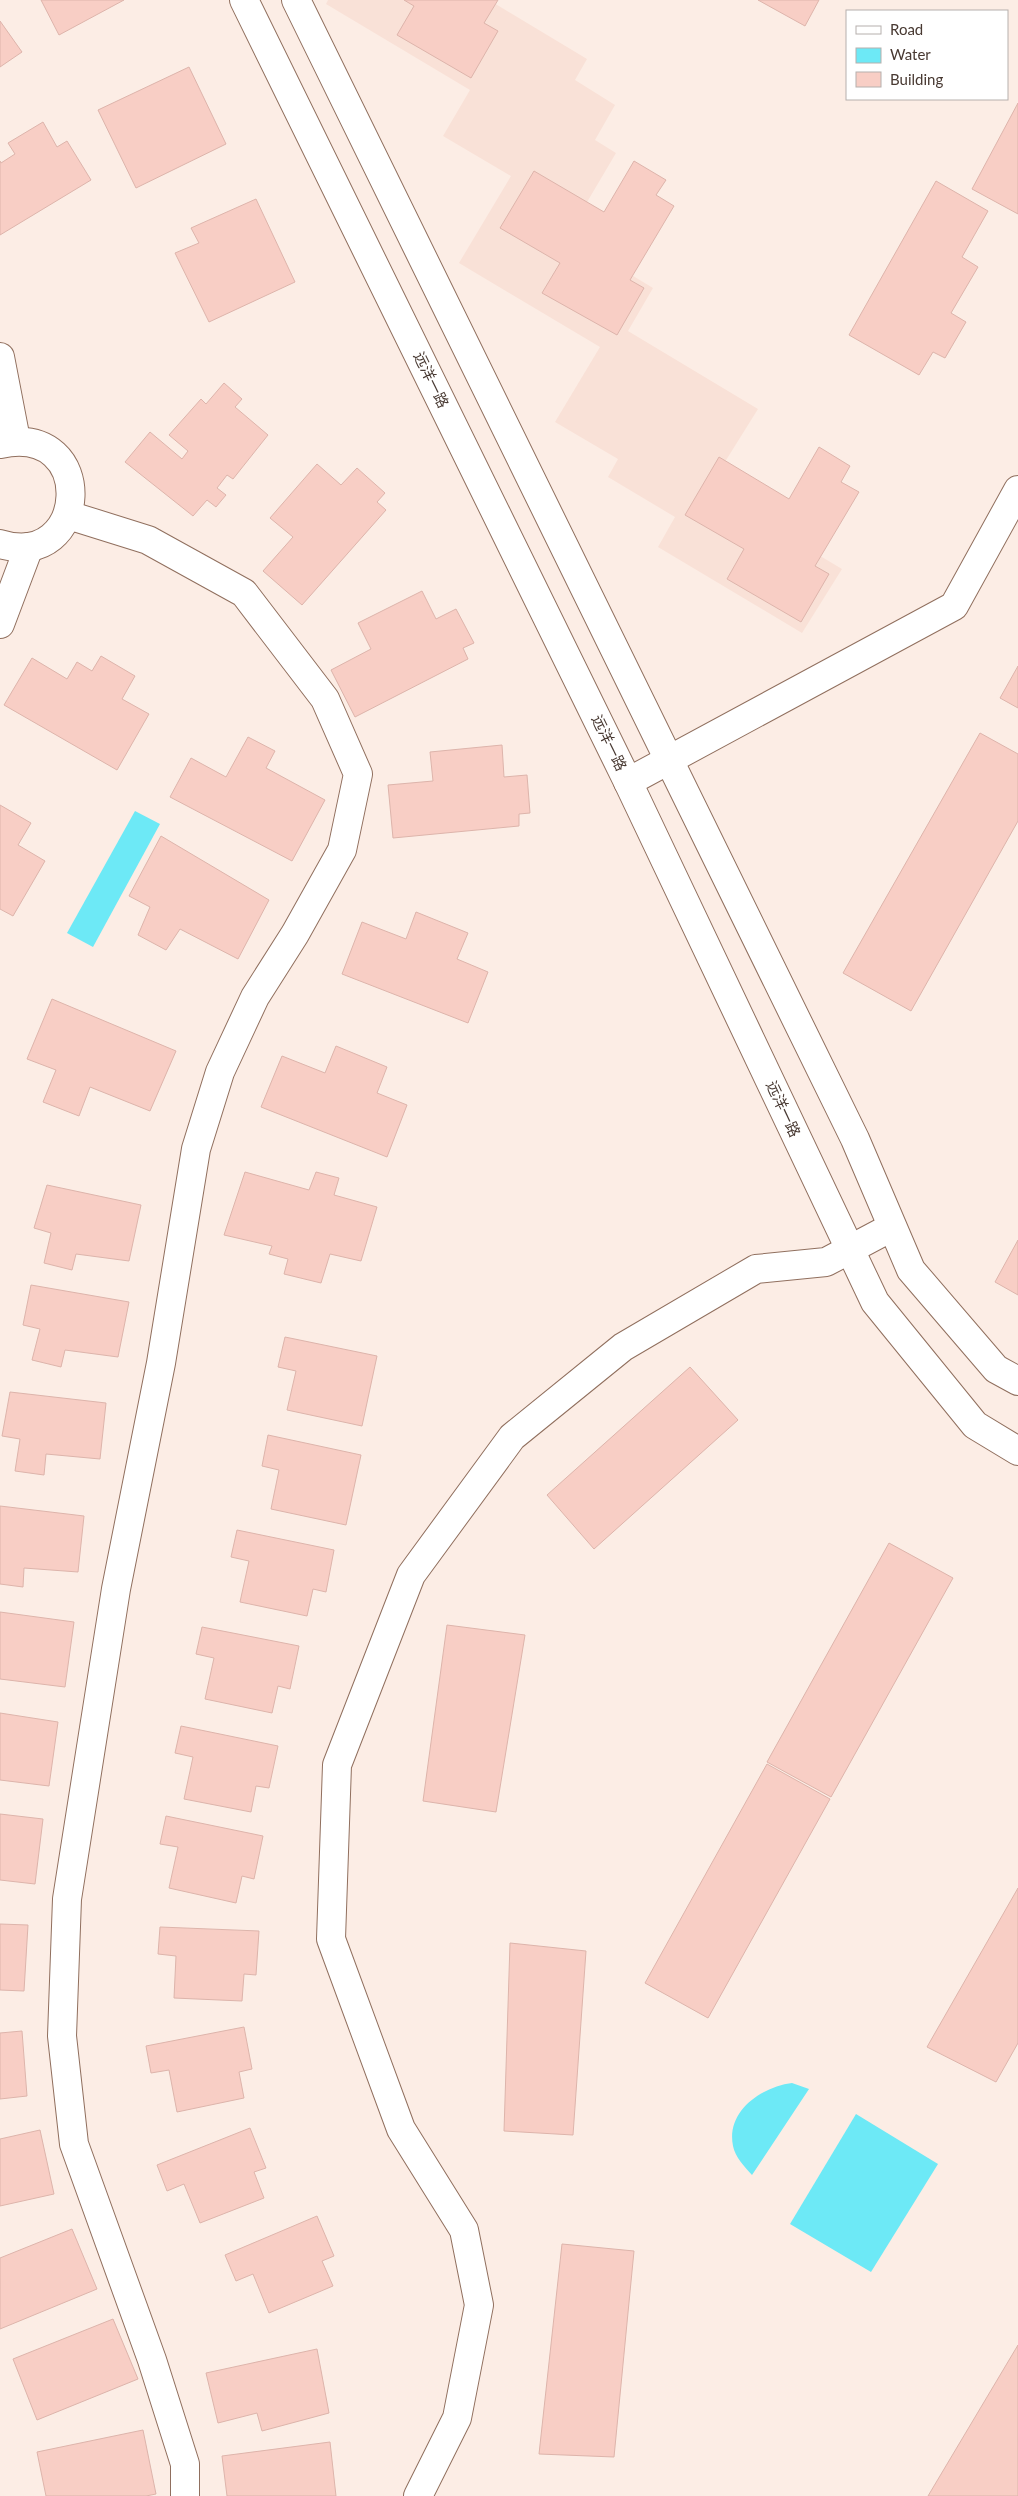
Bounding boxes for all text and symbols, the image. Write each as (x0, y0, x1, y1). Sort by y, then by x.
legend (846, 10, 1008, 100)
text: Road (890, 20, 923, 38)
text: Water (890, 45, 931, 63)
text: Building (890, 70, 943, 88)
street label: 远洋一路 (411, 349, 453, 410)
street label: 远洋一路 (589, 712, 631, 773)
street label: 远洋一路 (763, 1078, 805, 1140)

